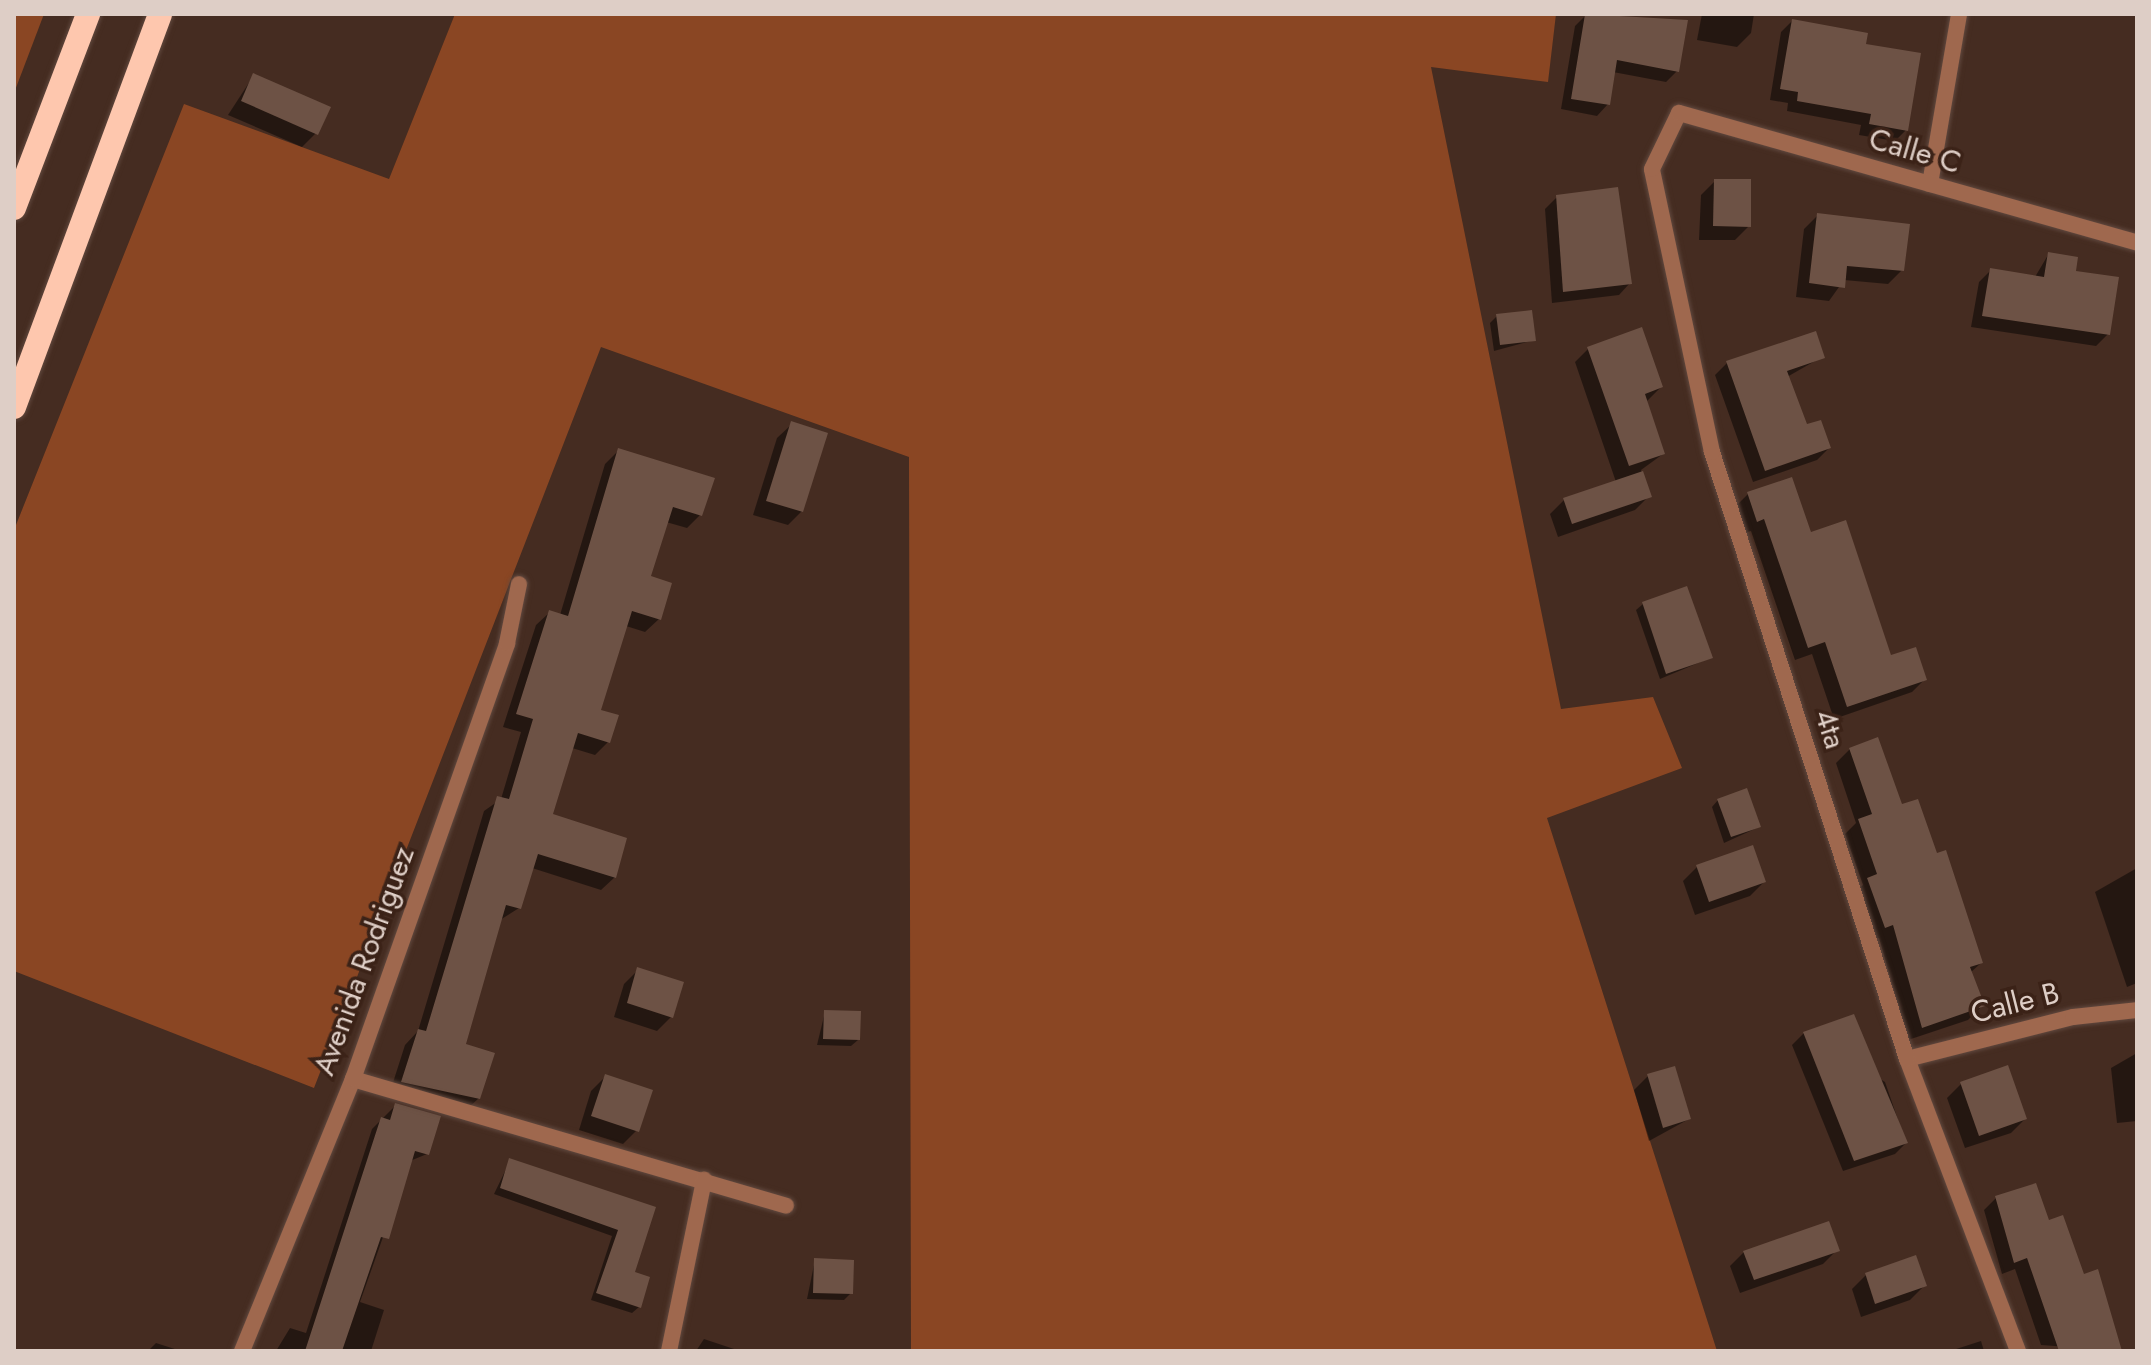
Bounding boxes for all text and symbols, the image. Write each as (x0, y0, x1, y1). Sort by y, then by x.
street label: Calle C (1865, 121, 1965, 181)
street label: 4ta (1807, 705, 1853, 753)
street label: Avenida Rodriguez (306, 842, 422, 1080)
street label: Calle B (1967, 975, 2063, 1031)

